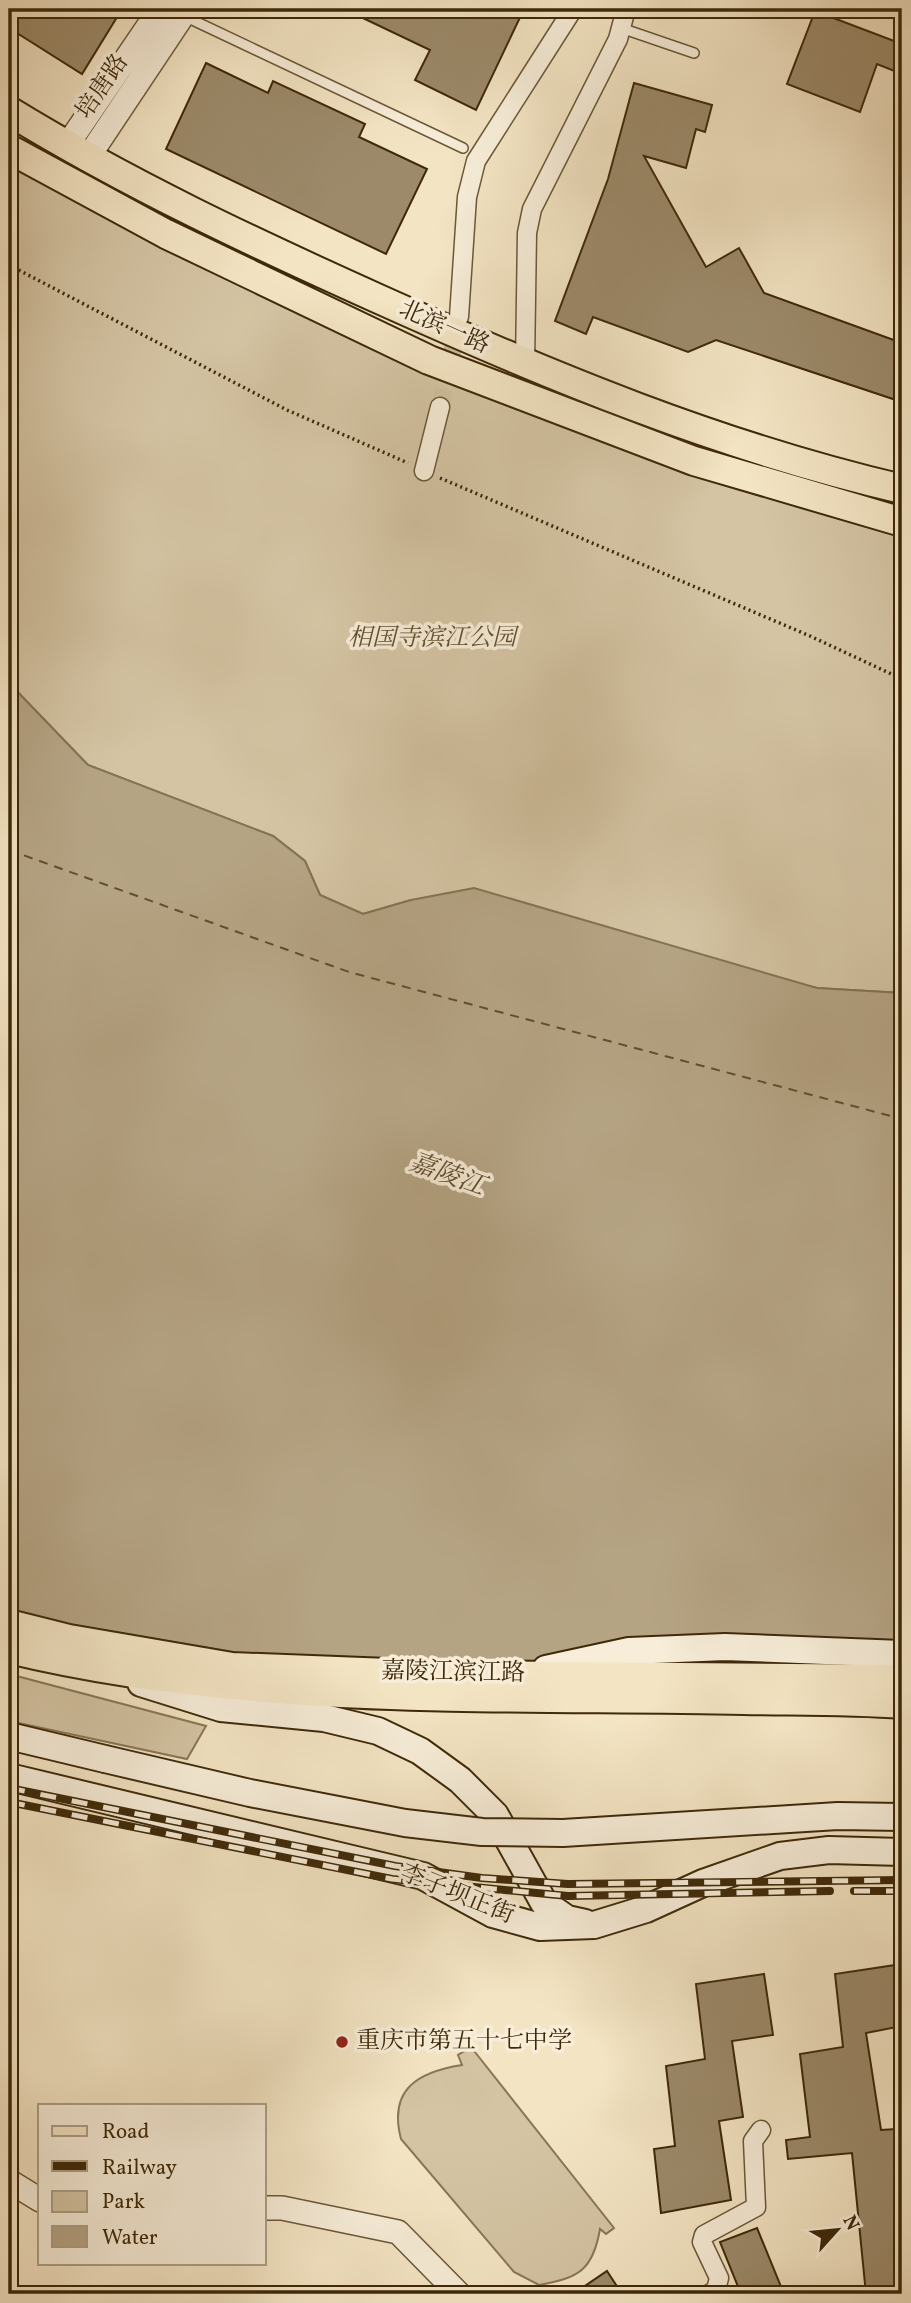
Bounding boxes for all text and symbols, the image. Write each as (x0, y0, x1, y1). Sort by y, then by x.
street label: 培唐路 (69, 48, 137, 126)
street label: 北滨一路 (393, 293, 495, 363)
park label: 相国寺滨江公园 (348, 622, 520, 656)
water label: 嘉陵江 (404, 1145, 494, 1207)
street label: 嘉陵江滨江路 (381, 1655, 525, 1691)
street label: 李子坝正街 (395, 1857, 519, 1933)
place label: 重庆市第五十七中学 (356, 2025, 572, 2059)
marker: 重庆市第五十七中学 (334, 2034, 350, 2050)
legend (38, 2104, 266, 2264)
text: Road (102, 2118, 149, 2147)
text: Railway (102, 2154, 178, 2183)
text: Park (102, 2188, 145, 2217)
north arrow (802, 2194, 872, 2264)
text: N (836, 2211, 865, 2235)
text: Water (102, 2224, 158, 2253)

